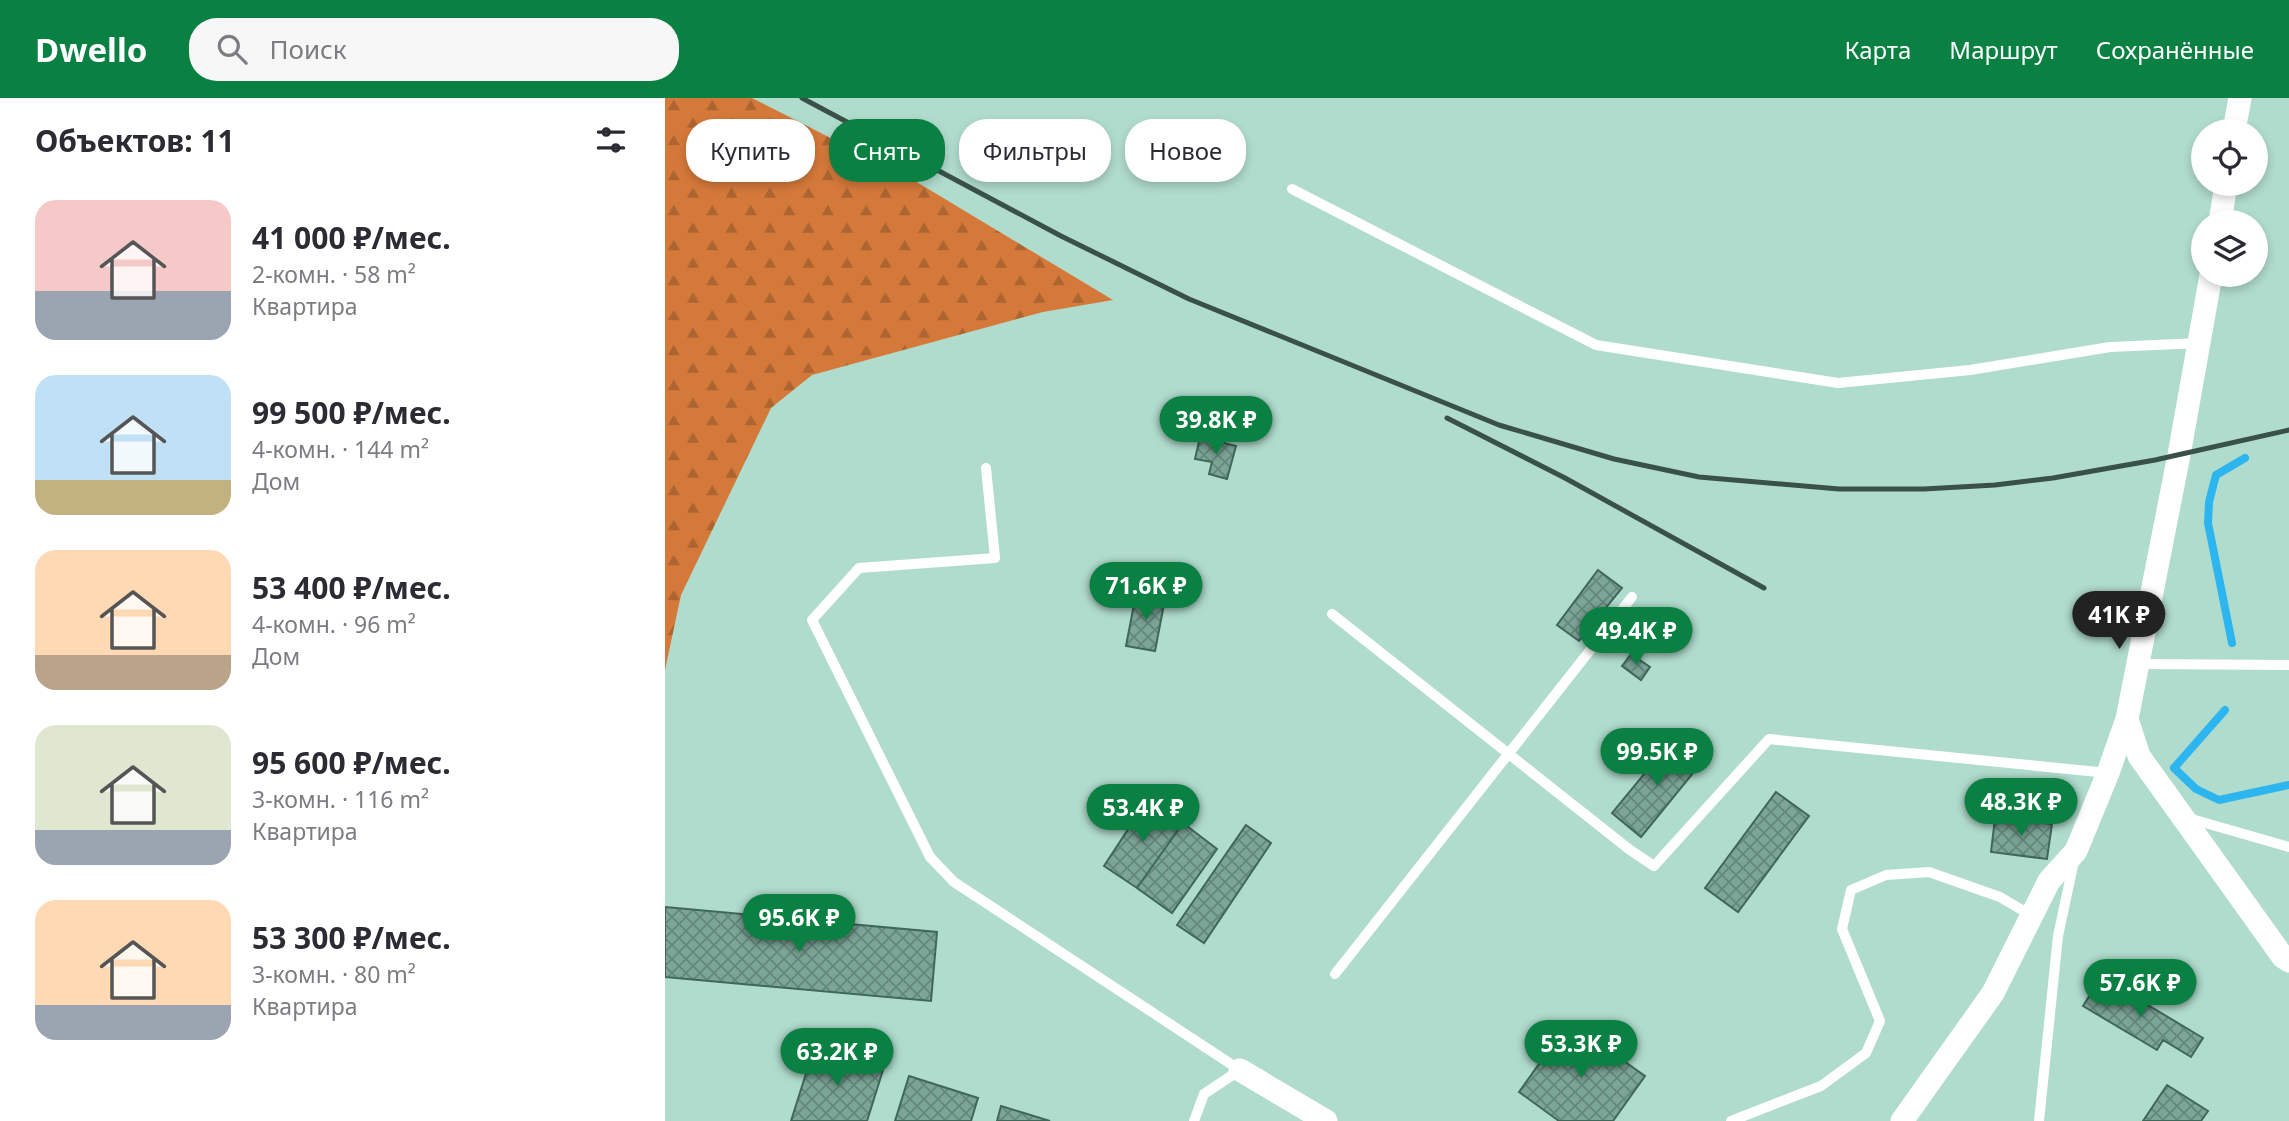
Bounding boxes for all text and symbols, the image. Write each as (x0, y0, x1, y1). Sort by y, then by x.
search box (189, 18, 679, 81)
text: Dwello (35, 27, 147, 72)
icon: search (213, 30, 251, 68)
text: Поиск (269, 31, 347, 67)
text: Карта (1844, 33, 1911, 66)
text: Маршрут (1949, 33, 2058, 66)
text: Сохранённые (2096, 33, 2254, 66)
chip: Купить (686, 119, 815, 182)
chip: Снять (829, 119, 945, 182)
chip: Фильтры (959, 119, 1111, 182)
chip: Новое (1125, 119, 1246, 182)
map controls (2191, 119, 2268, 287)
button: locate (2191, 119, 2268, 196)
text: Объектов: 11 (35, 120, 235, 161)
icon: filters (592, 121, 630, 159)
button: layers (2191, 210, 2268, 287)
text: 41 000 ₽/мес. (252, 217, 451, 258)
icon: home (91, 228, 175, 312)
text: 2-комн. · 58 m² (252, 258, 416, 290)
text: Квартира (252, 290, 358, 322)
text: 99 500 ₽/мес. (252, 392, 451, 433)
pin: 39.8K ₽ (1151, 396, 1281, 456)
icon: home (91, 403, 175, 487)
text: 39.8K ₽ (1176, 403, 1256, 435)
text: 4-комн. · 144 m² (252, 433, 429, 465)
text: Дом (252, 465, 300, 497)
pin: 71.6K ₽ (1081, 562, 1211, 622)
text: 53 400 ₽/мес. (252, 567, 451, 608)
text: 71.6K ₽ (1106, 569, 1186, 601)
icon: home (91, 578, 175, 662)
pin: 41K ₽ (2070, 592, 2168, 651)
text: 41K ₽ (2088, 598, 2150, 630)
text: 4-комн. · 96 m² (252, 608, 416, 640)
pin: 49.4K ₽ (1571, 608, 1701, 667)
text: 49.4K ₽ (1596, 614, 1676, 646)
text: Дом (252, 640, 300, 672)
pin: 99.5K ₽ (1592, 728, 1722, 788)
text: 99.5K ₽ (1617, 735, 1697, 767)
text: 95 600 ₽/мес. (252, 742, 451, 783)
icon: home (91, 753, 175, 837)
pin: 48.3K ₽ (1956, 778, 2086, 838)
text: 3-комн. · 116 m² (252, 783, 429, 815)
pin: 53.4K ₽ (1078, 784, 1208, 844)
text: 48.3K ₽ (1981, 785, 2061, 817)
text: 53.4K ₽ (1103, 791, 1183, 823)
text: Квартира (252, 815, 358, 847)
pin: 95.6K ₽ (734, 894, 864, 954)
text: 95.6K ₽ (759, 901, 839, 933)
text: 53 300 ₽/мес. (252, 917, 451, 958)
icon: home (91, 928, 175, 1012)
text: 3-комн. · 80 m² (252, 958, 416, 990)
pin: 57.6K ₽ (2075, 960, 2205, 1019)
text: 57.6K ₽ (2100, 966, 2180, 998)
text: Квартира (252, 990, 358, 1022)
pin: 53.3K ₽ (1516, 1020, 1646, 1080)
text: 53.3K ₽ (1541, 1027, 1621, 1059)
pin: 63.2K ₽ (772, 1028, 902, 1088)
text: 63.2K ₽ (797, 1035, 877, 1067)

